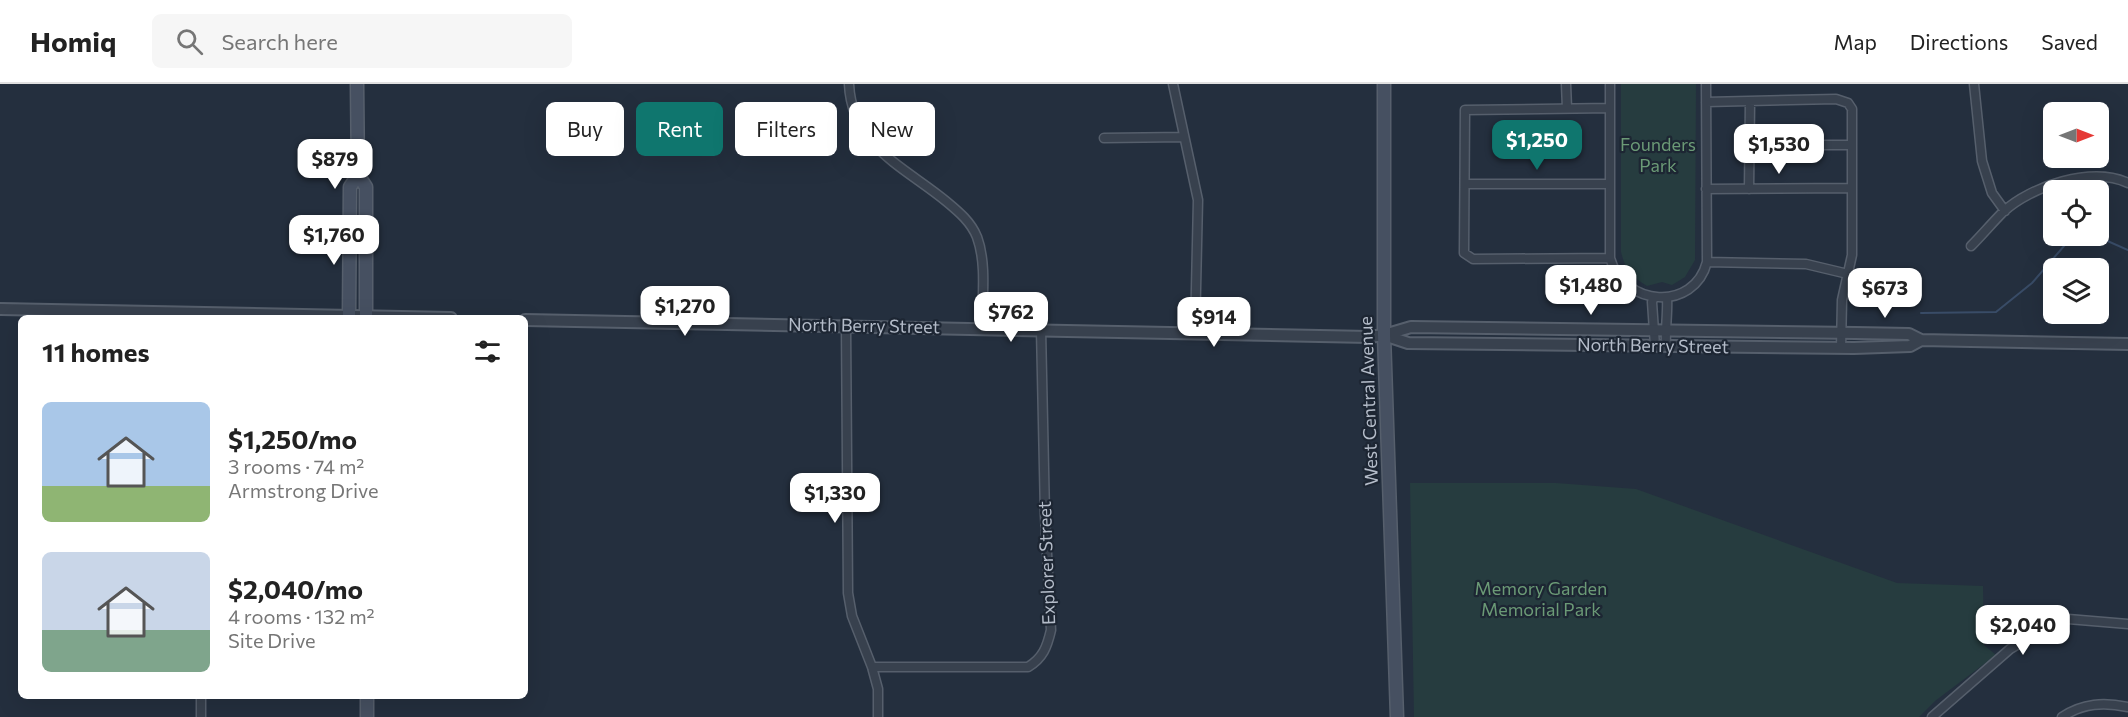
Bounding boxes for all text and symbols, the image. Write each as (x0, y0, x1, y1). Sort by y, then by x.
search box (152, 14, 572, 68)
text: Homiq (30, 24, 116, 58)
icon: search (173, 25, 206, 58)
text: Search here (221, 28, 338, 55)
text: Map (1834, 29, 1877, 54)
text: Directions (1910, 29, 2008, 54)
text: Saved (2041, 29, 2098, 54)
chip: Buy (546, 102, 624, 156)
chip: Rent (636, 102, 723, 156)
chip: Filters (735, 102, 837, 156)
chip: New (849, 102, 935, 156)
north arrow (2043, 102, 2109, 168)
map controls (2043, 102, 2109, 324)
pin: $1,250 (1488, 120, 1586, 171)
pin: $1,530 (1730, 124, 1828, 175)
text: $1,250 (1506, 127, 1568, 151)
text: $1,530 (1748, 131, 1810, 155)
park label: Founders Park (1620, 133, 1696, 176)
pin: $879 (299, 139, 371, 190)
text: $879 (312, 146, 358, 170)
button: locate (2043, 180, 2109, 246)
pin: $1,760 (285, 215, 383, 266)
text: $1,760 (303, 222, 365, 246)
button: layers (2043, 258, 2109, 324)
pin: $1,480 (1542, 265, 1640, 316)
pin: $673 (1849, 268, 1921, 319)
text: $1,480 (1559, 272, 1623, 296)
text: $673 (1862, 275, 1908, 299)
pin: $1,270 (636, 286, 734, 337)
pin: $762 (975, 292, 1047, 343)
text: $1,270 (655, 293, 715, 317)
pin: $914 (1178, 297, 1250, 348)
text: $762 (988, 299, 1034, 323)
text: $914 (1191, 304, 1237, 328)
street label: North Berry Street (788, 313, 940, 337)
street label: West Central Avenue (1354, 316, 1382, 486)
street label: North Berry Street (1577, 333, 1729, 357)
icon: filters (471, 335, 504, 368)
text: 11 homes (42, 336, 150, 367)
text: $1,250/mo (228, 423, 357, 454)
icon: home (90, 426, 162, 498)
text: 3 rooms · 74 m² (228, 454, 364, 478)
pin: $1,330 (786, 473, 884, 524)
text: Armstrong Drive (228, 478, 379, 502)
text: $1,330 (804, 480, 866, 504)
street label: Explorer Street (1033, 501, 1059, 625)
text: $2,040/mo (228, 573, 363, 604)
icon: home (90, 576, 162, 648)
park label: Memory Garden Memorial Park (1475, 577, 1607, 620)
text: 4 rooms · 132 m² (228, 604, 375, 628)
pin: $2,040 (1974, 605, 2072, 656)
text: $2,040 (1990, 612, 2056, 636)
text: Site Drive (228, 628, 316, 652)

